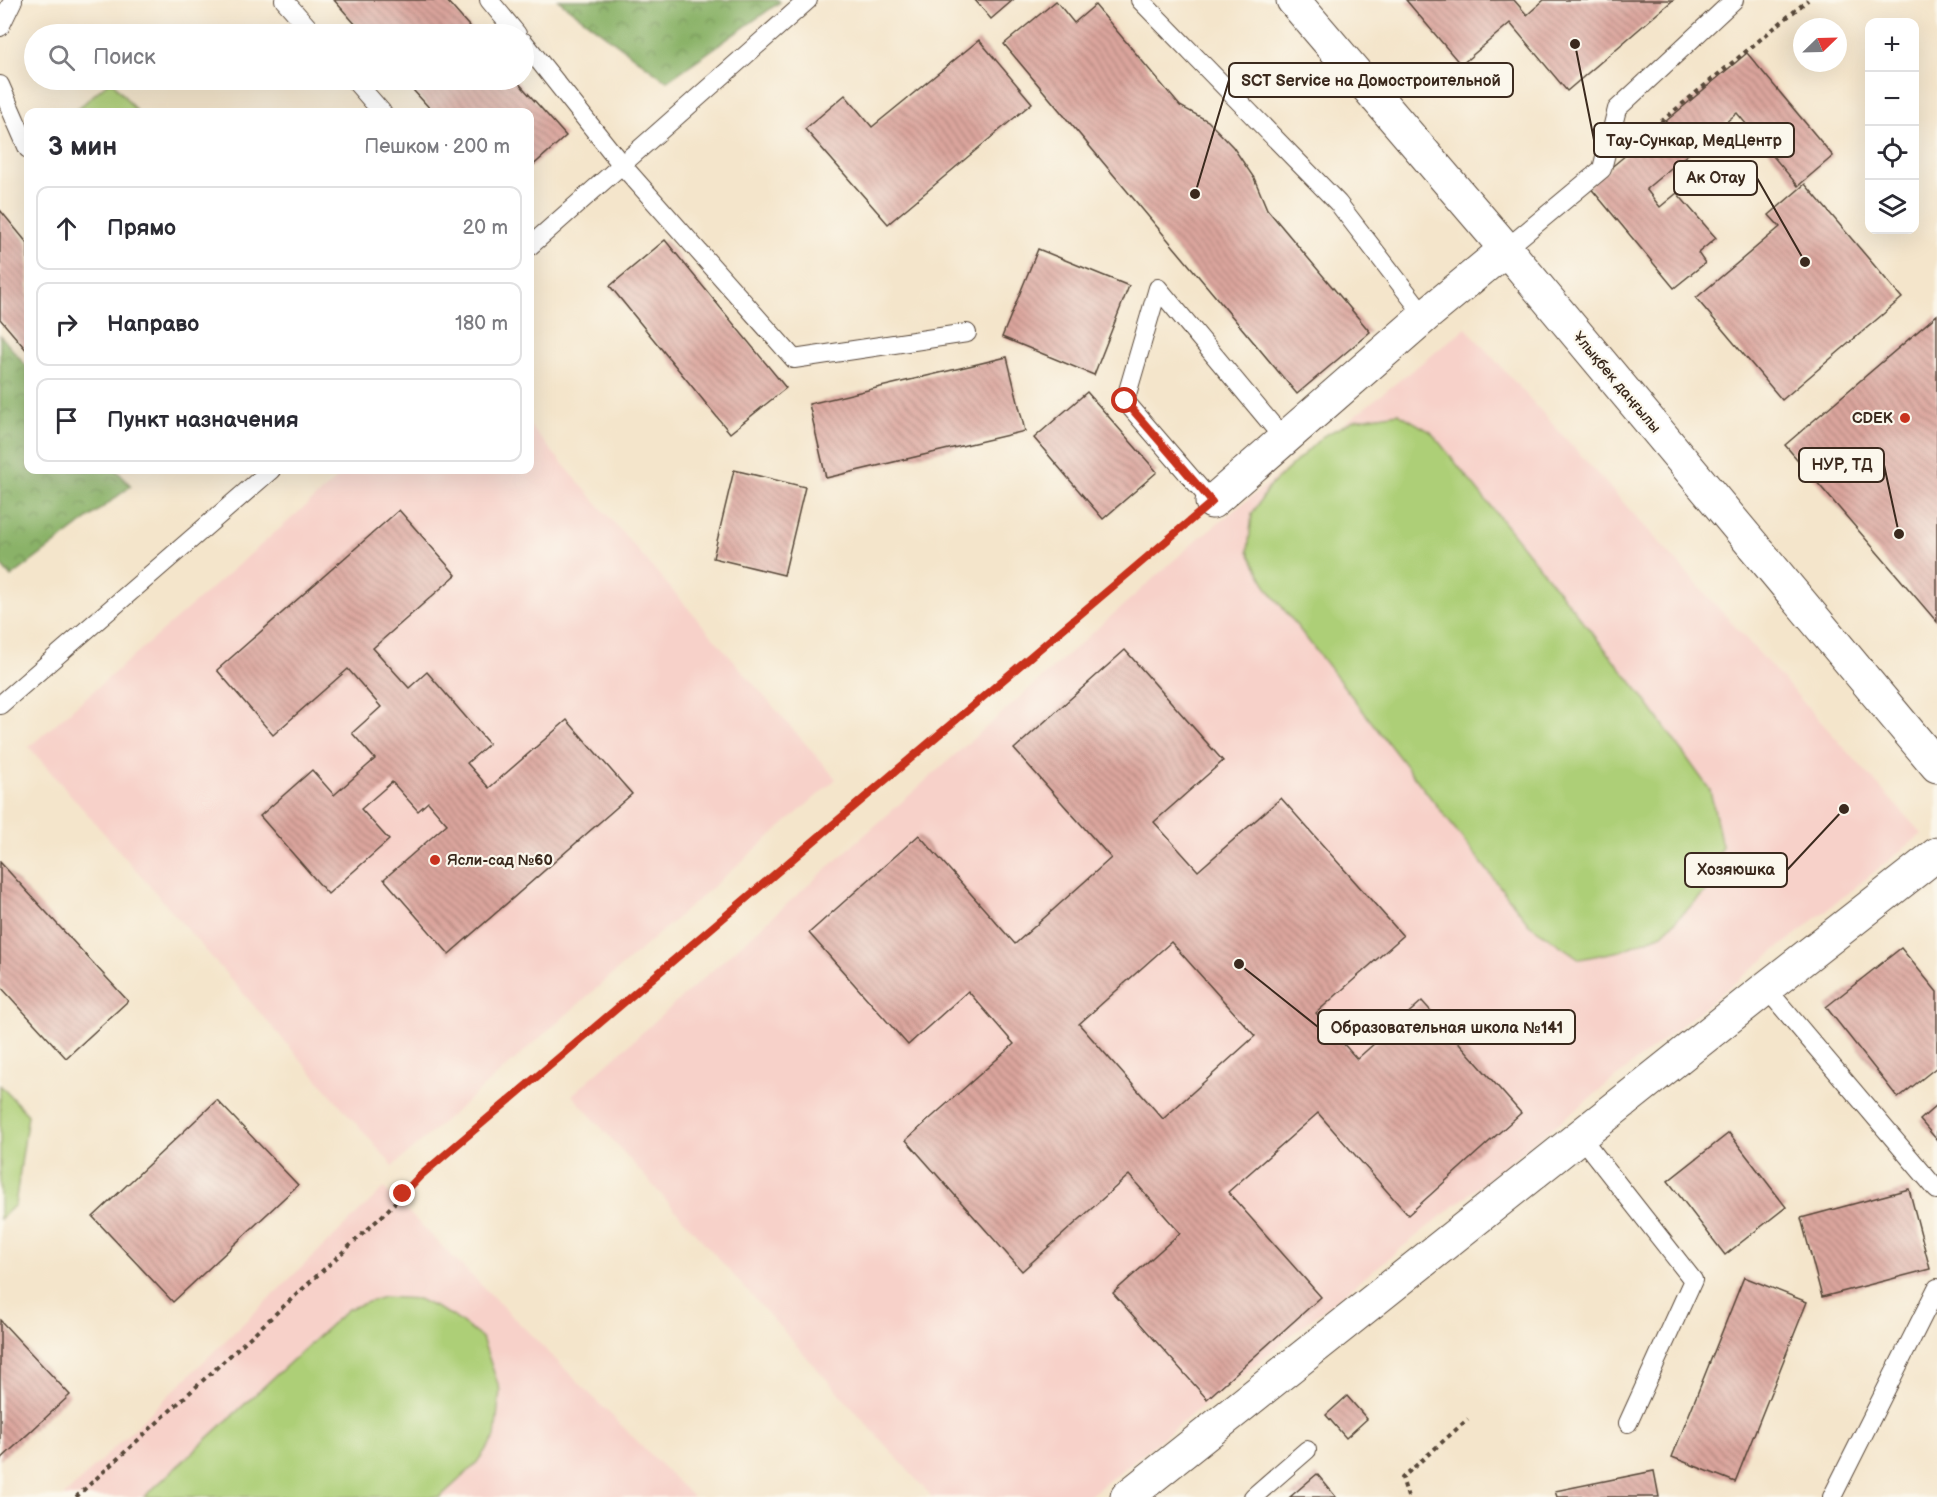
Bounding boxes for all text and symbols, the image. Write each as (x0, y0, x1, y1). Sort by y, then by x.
north arrow (1793, 18, 1847, 72)
map controls (1865, 18, 1919, 234)
button: + (1865, 18, 1919, 72)
search box (24, 24, 534, 90)
icon: search (45, 41, 78, 74)
text: Поиск (93, 44, 156, 71)
callout: SCT Service на Домостроительной (1229, 63, 1513, 97)
text: SCT Service на Домостроительной (1241, 72, 1501, 91)
button: − (1865, 72, 1919, 126)
callout: Тау-Сункар, МедЦентр (1594, 123, 1794, 157)
button: locate (1865, 126, 1919, 180)
text: 3 мин (48, 132, 117, 163)
text: Тау-Сункар, МедЦентр (1606, 132, 1782, 151)
text: Пешком · 200 m (364, 135, 510, 159)
callout: Ак Отау (1674, 161, 1757, 195)
text: Ак Отау (1685, 169, 1746, 188)
button: layers (1865, 180, 1919, 234)
icon: ahead (50, 212, 83, 245)
text: Прямо (107, 215, 176, 242)
text: 20 m (463, 216, 508, 240)
icon: right (50, 308, 83, 341)
text: Направо (107, 311, 199, 338)
text: 180 m (455, 312, 508, 336)
street label: Ұлықбек даңғылы (1569, 328, 1665, 437)
route start (1111, 387, 1137, 413)
icon: arrive (50, 404, 83, 437)
text: Пункт назначения (107, 407, 299, 434)
place label: CDEK (1852, 409, 1893, 428)
marker: CDEK (1898, 411, 1912, 425)
callout: НУР, ТД (1799, 448, 1884, 482)
text: НУР, ТД (1811, 456, 1873, 475)
place label: Ясли-сад №60 (447, 851, 553, 870)
marker: Ясли-сад №60 (428, 853, 442, 867)
callout: Хозяюшка (1685, 853, 1787, 887)
text: Хозяюшка (1696, 861, 1775, 880)
callout: Образовательная школа №141 (1318, 1010, 1575, 1044)
text: Образовательная школа №141 (1331, 1019, 1563, 1038)
route end (389, 1180, 415, 1206)

